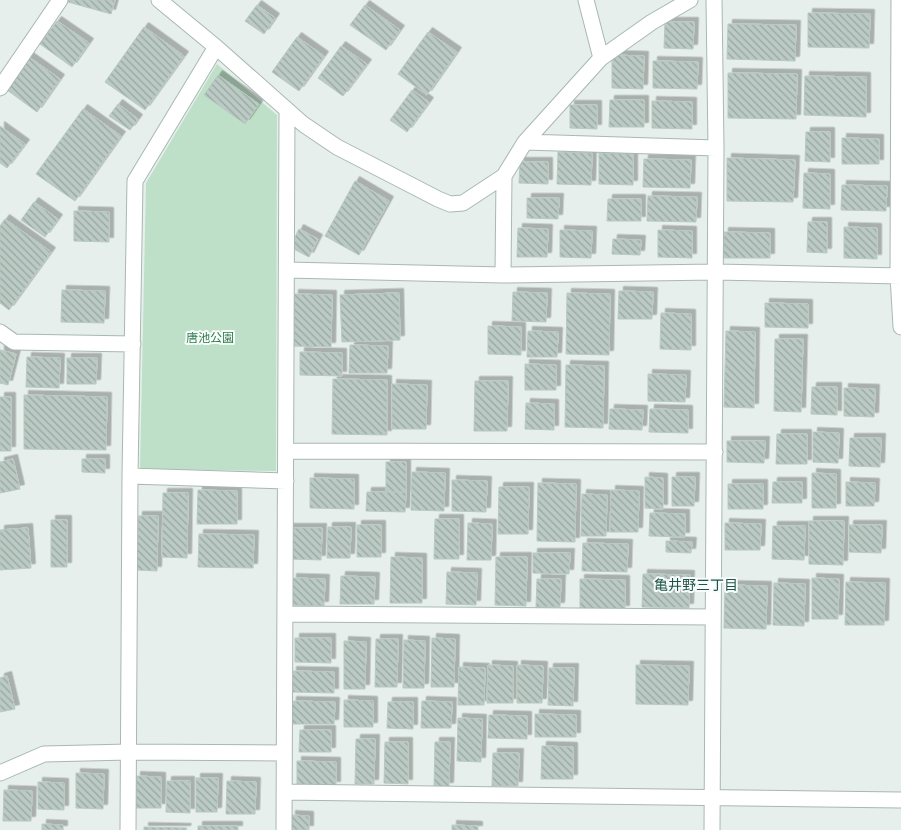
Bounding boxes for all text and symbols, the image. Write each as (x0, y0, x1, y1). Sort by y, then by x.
park label: 唐池公園 (186, 331, 234, 345)
district label: 亀井野三丁目 (654, 577, 738, 594)

